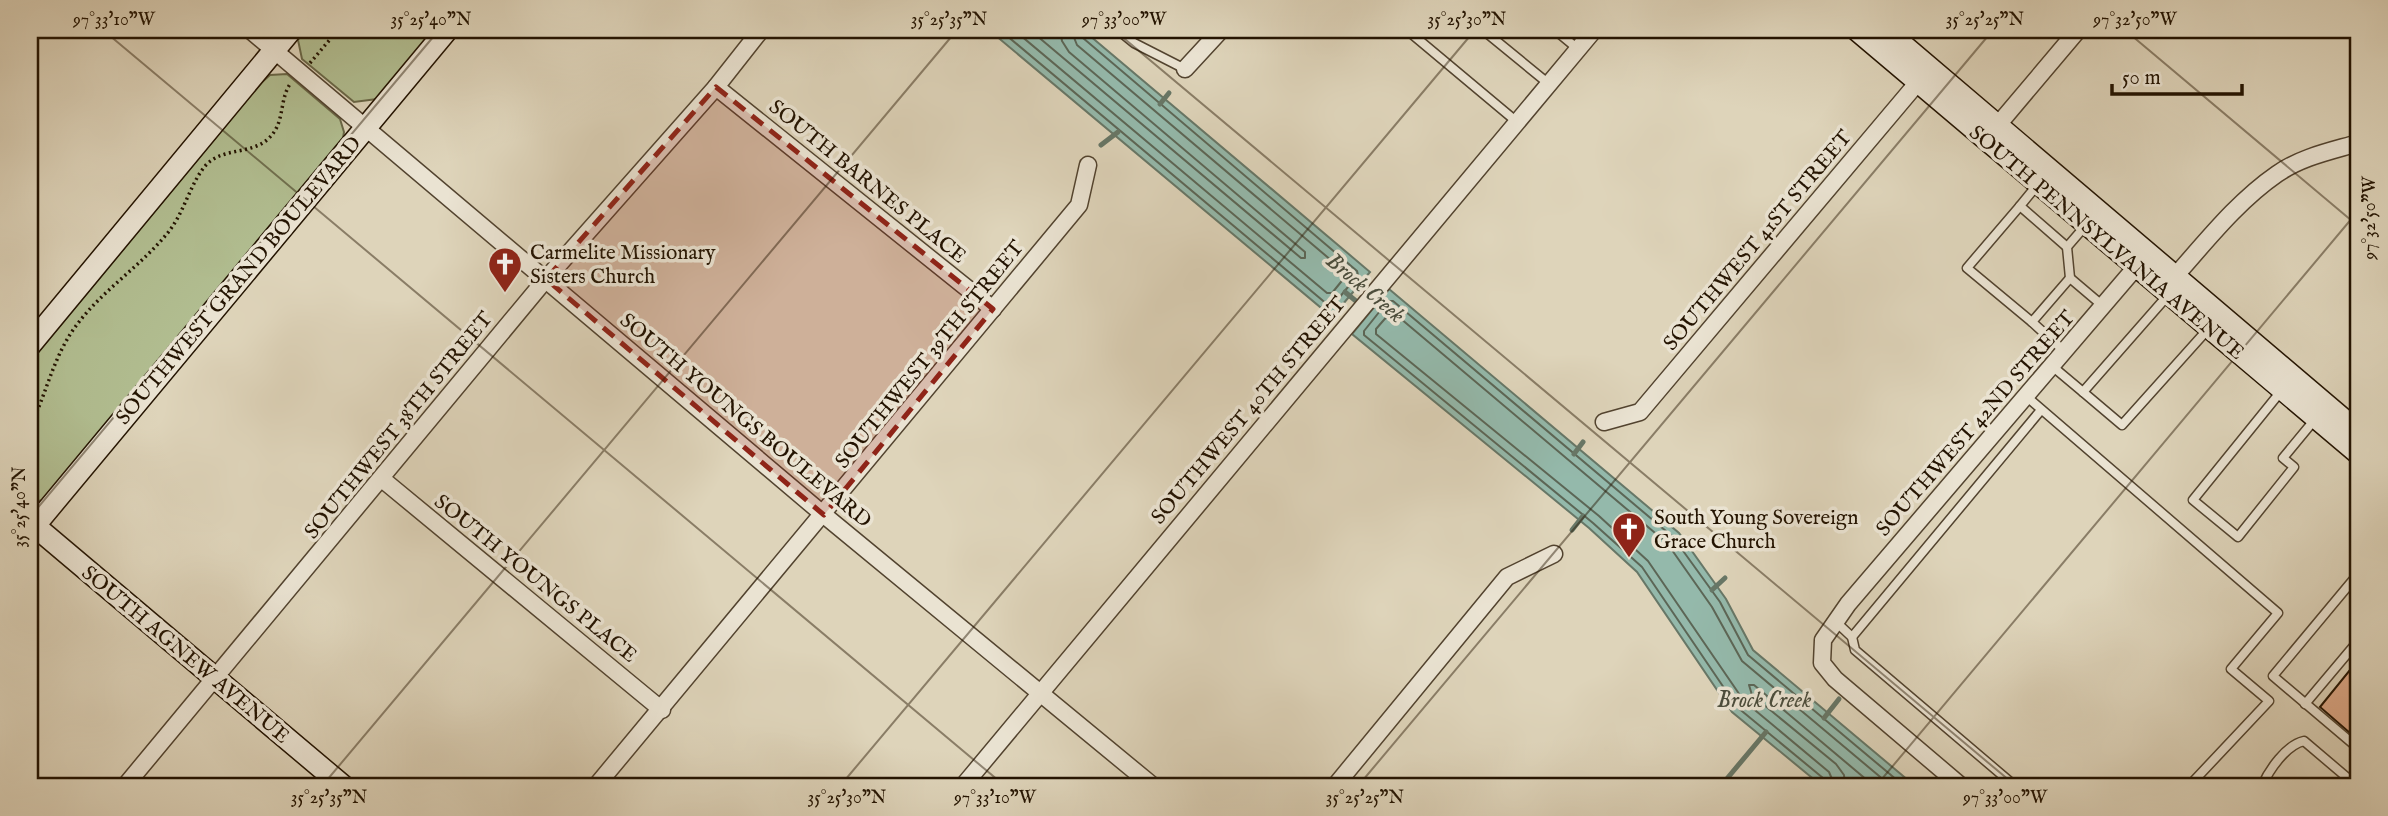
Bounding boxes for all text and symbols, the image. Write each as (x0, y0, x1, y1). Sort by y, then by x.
text: 97°33'10"W (72, 9, 156, 32)
text: 35°25'40"N (390, 9, 472, 32)
text: 35°25'35"N (911, 9, 988, 32)
text: 97°33'00"W (1081, 9, 1167, 32)
text: 35°25'30"N (1428, 9, 1507, 32)
text: 35°25'25"N (1946, 9, 2025, 32)
text: 97°32'50"W (2092, 9, 2178, 32)
scale bar (2112, 52, 2241, 96)
text: 50 m (2122, 65, 2161, 92)
street label: SOUTH BARNES PLACE (763, 94, 971, 270)
street label: SOUTH PENNSYLVANIA AVENUE (1963, 120, 2249, 366)
street label: SOUTHWEST 41ST STREET (1658, 125, 1859, 357)
street label: SOUTHWEST GRAND BOULEVARD (110, 131, 368, 431)
text: 97°32'50"W (2359, 175, 2382, 261)
street label: SOUTHWEST 39TH STREET (830, 235, 1031, 474)
place label: Carmelite Missionary Sisters Church (530, 240, 716, 291)
church icon: Carmelite Missionary Sisters Church (486, 245, 524, 294)
water label: Brock Creek (1319, 247, 1411, 330)
street label: SOUTHWEST 40TH STREET (1146, 291, 1353, 530)
street label: SOUTHWEST 42ND STREET (1871, 305, 2082, 542)
street label: SOUTHWEST 38TH STREET (299, 306, 500, 545)
street label: SOUTH YOUNGS BOULEVARD (614, 308, 877, 535)
text: 35°25'40"N (9, 466, 32, 548)
street label: SOUTH YOUNGS PLACE (428, 489, 642, 669)
place label: South Young Sovereign Grace Church (1654, 505, 1858, 556)
church icon: South Young Sovereign Grace Church (1610, 510, 1648, 559)
street label: SOUTH AGNEW AVENUE (75, 560, 295, 750)
water label: Brock Creek (1717, 686, 1811, 715)
text: 35°25'35"N (291, 787, 368, 810)
text: 35°25'30"N (808, 787, 887, 810)
text: 97°33'10"W (953, 787, 1037, 810)
text: 35°25'25"N (1326, 787, 1405, 810)
text: 97°33'00"W (1962, 787, 2048, 810)

